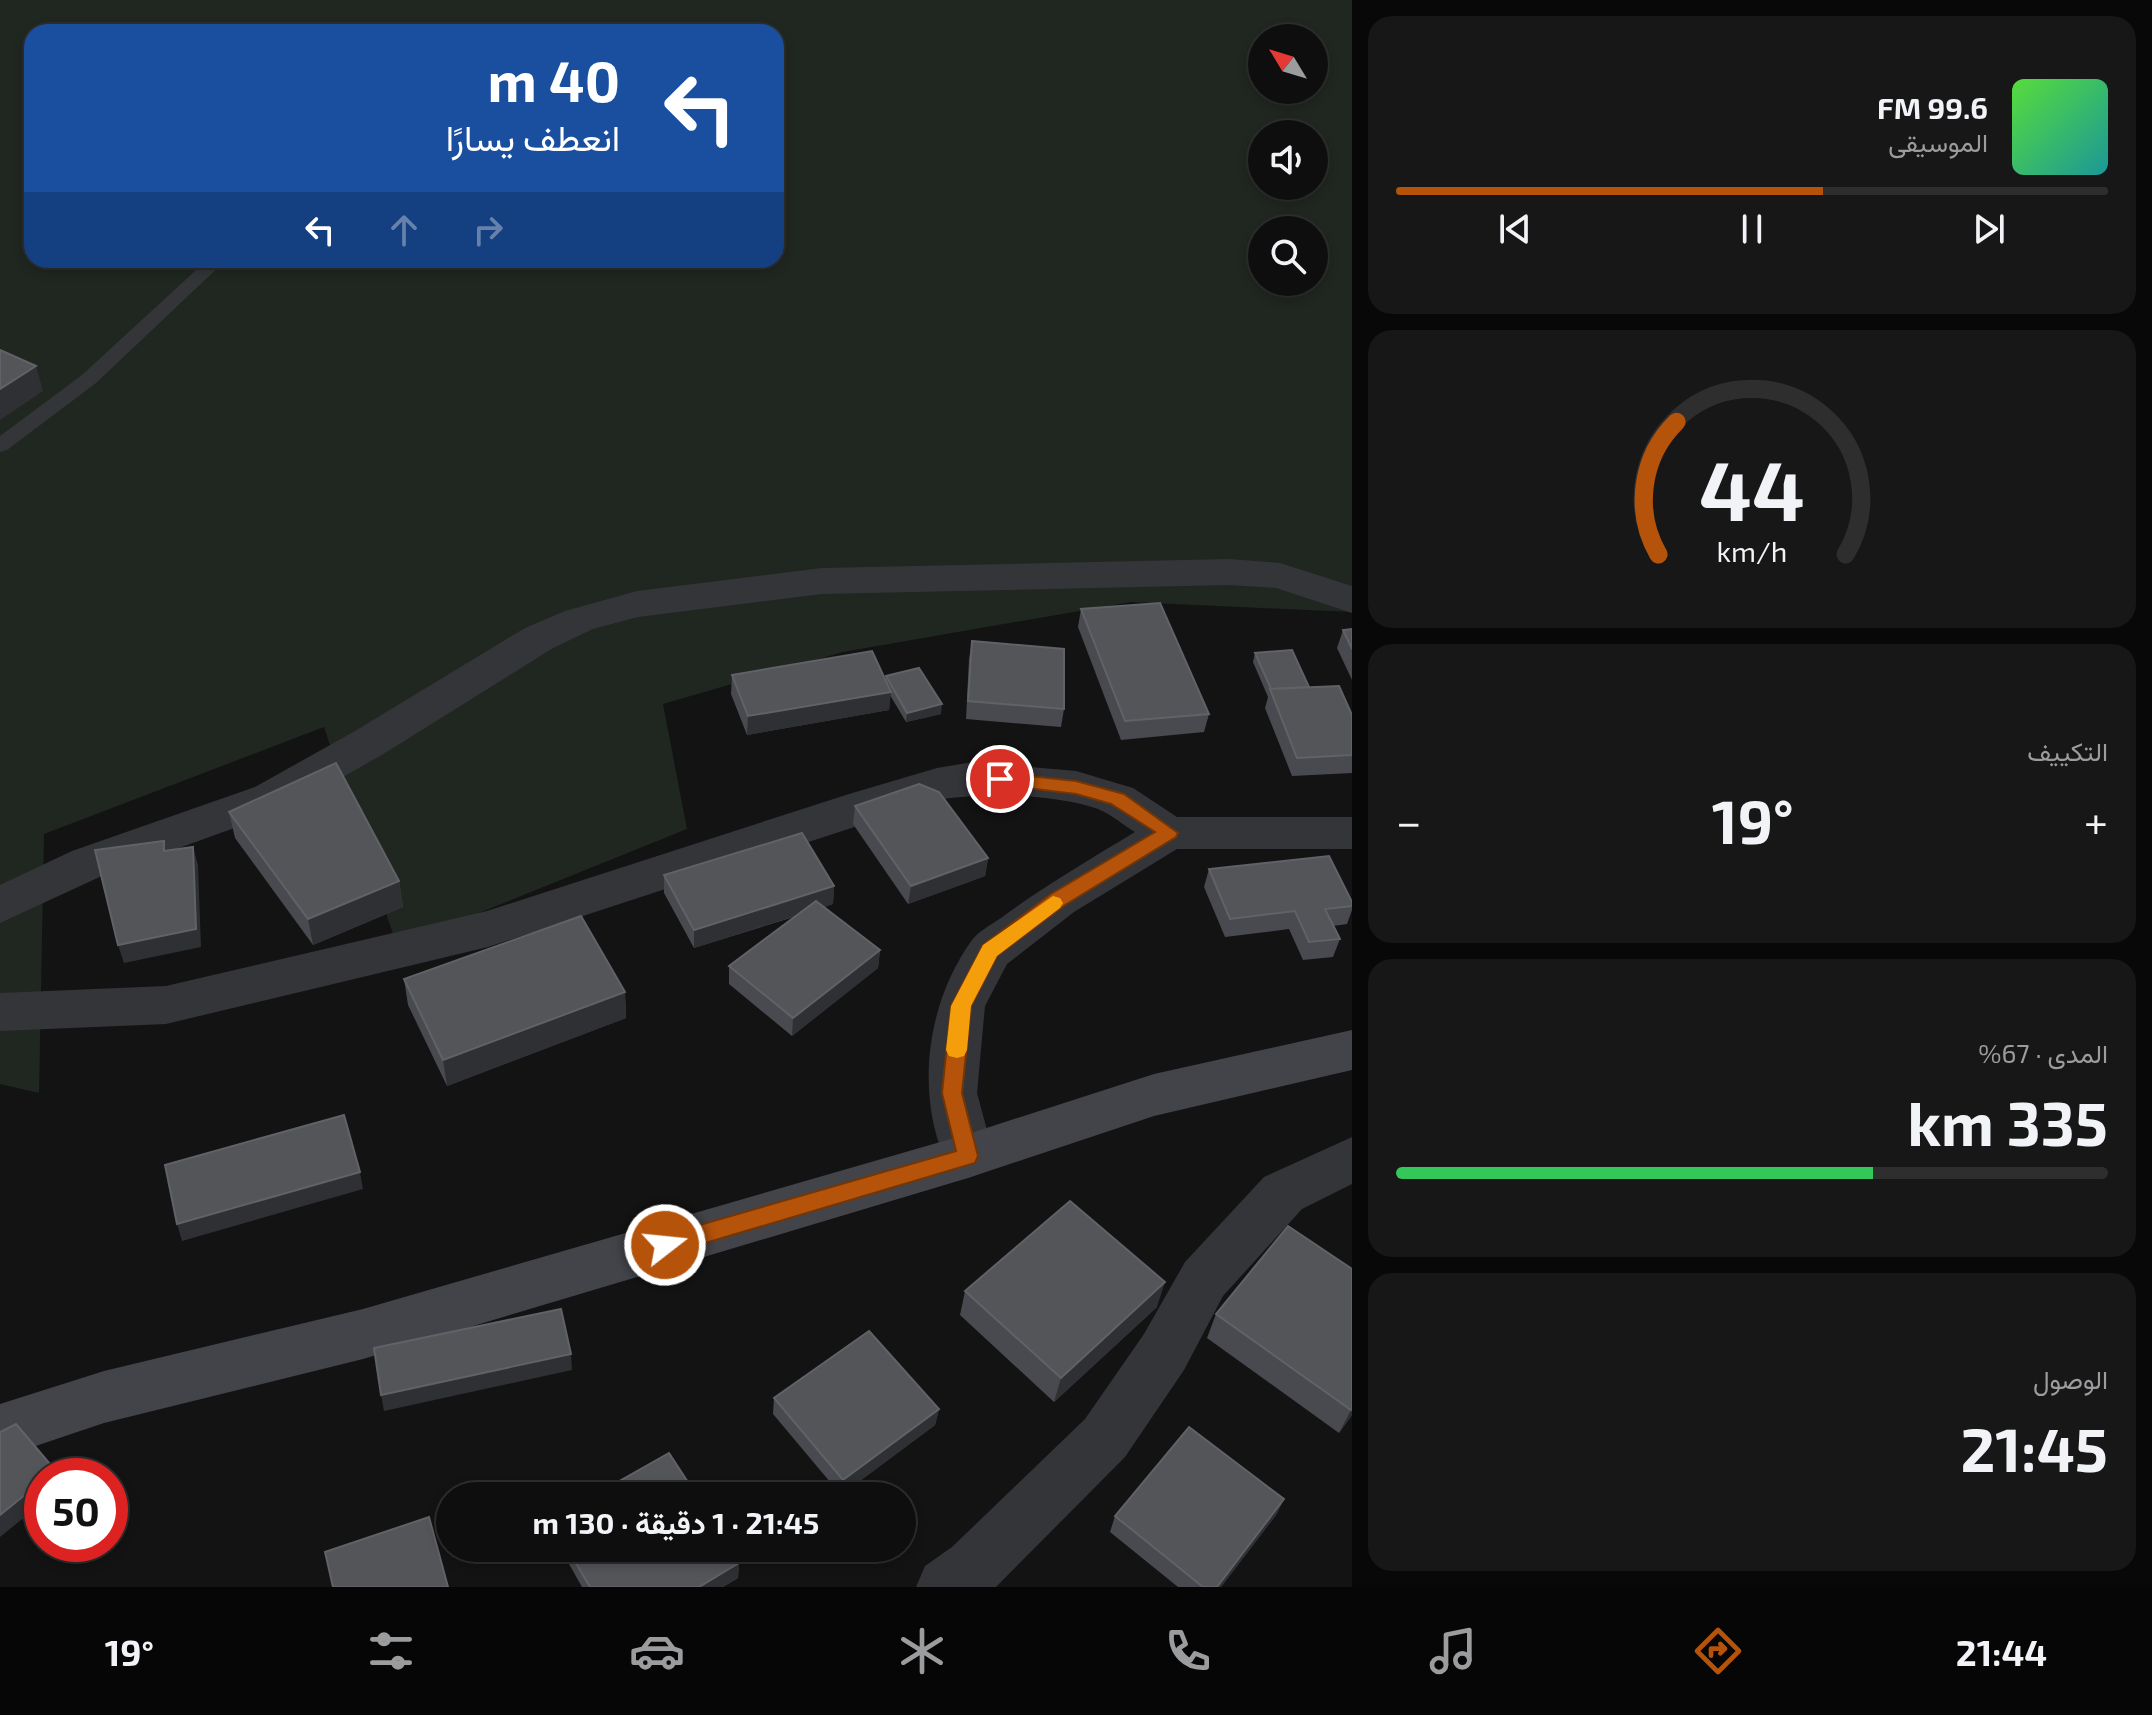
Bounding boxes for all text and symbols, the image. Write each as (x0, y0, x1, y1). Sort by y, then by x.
north arrow (1248, 24, 1328, 104)
map controls (1248, 24, 1328, 296)
text: 40 m (488, 46, 620, 113)
icon: left (648, 56, 752, 160)
text: 99.6 FM (1877, 89, 1988, 125)
text: انعطف يسارًا (446, 115, 620, 158)
button: sound (1248, 120, 1328, 200)
text: الموسيقى (1888, 126, 1988, 157)
icon: previous (1493, 207, 1537, 251)
icon: pause (1730, 207, 1774, 251)
icon: next (1967, 207, 2011, 251)
icon: left (298, 208, 342, 252)
icon: ahead (382, 208, 426, 252)
icon: right (466, 208, 510, 252)
button: search (1248, 216, 1328, 296)
text: 44 (1699, 438, 1805, 538)
text: km/h (1717, 533, 1787, 568)
text: التكييف (2027, 735, 2108, 766)
pin (966, 745, 1034, 813)
icon: arrive (978, 757, 1022, 801)
text: 19° (1712, 784, 1794, 856)
text: − (1396, 794, 1422, 847)
text: + (2084, 794, 2108, 847)
text: المدى · 67% (1978, 1037, 2108, 1068)
text: 335 km (1907, 1086, 2108, 1158)
position arrow (623, 1203, 707, 1287)
text: الوصول (2033, 1363, 2108, 1394)
text: 21:45 (1960, 1412, 2108, 1484)
speed limit sign: 50 (24, 1458, 128, 1562)
text: 21:45 · 1 دقيقة · 130 m (533, 1504, 819, 1540)
icon: filters (363, 1623, 419, 1679)
icon: car (629, 1623, 685, 1679)
icon: climate (894, 1623, 950, 1679)
icon: phone (1160, 1623, 1216, 1679)
icon: music (1425, 1623, 1481, 1679)
icon: directions (1690, 1623, 1746, 1679)
text: 19° (105, 1630, 154, 1673)
text: 21:44 (1956, 1630, 2047, 1673)

